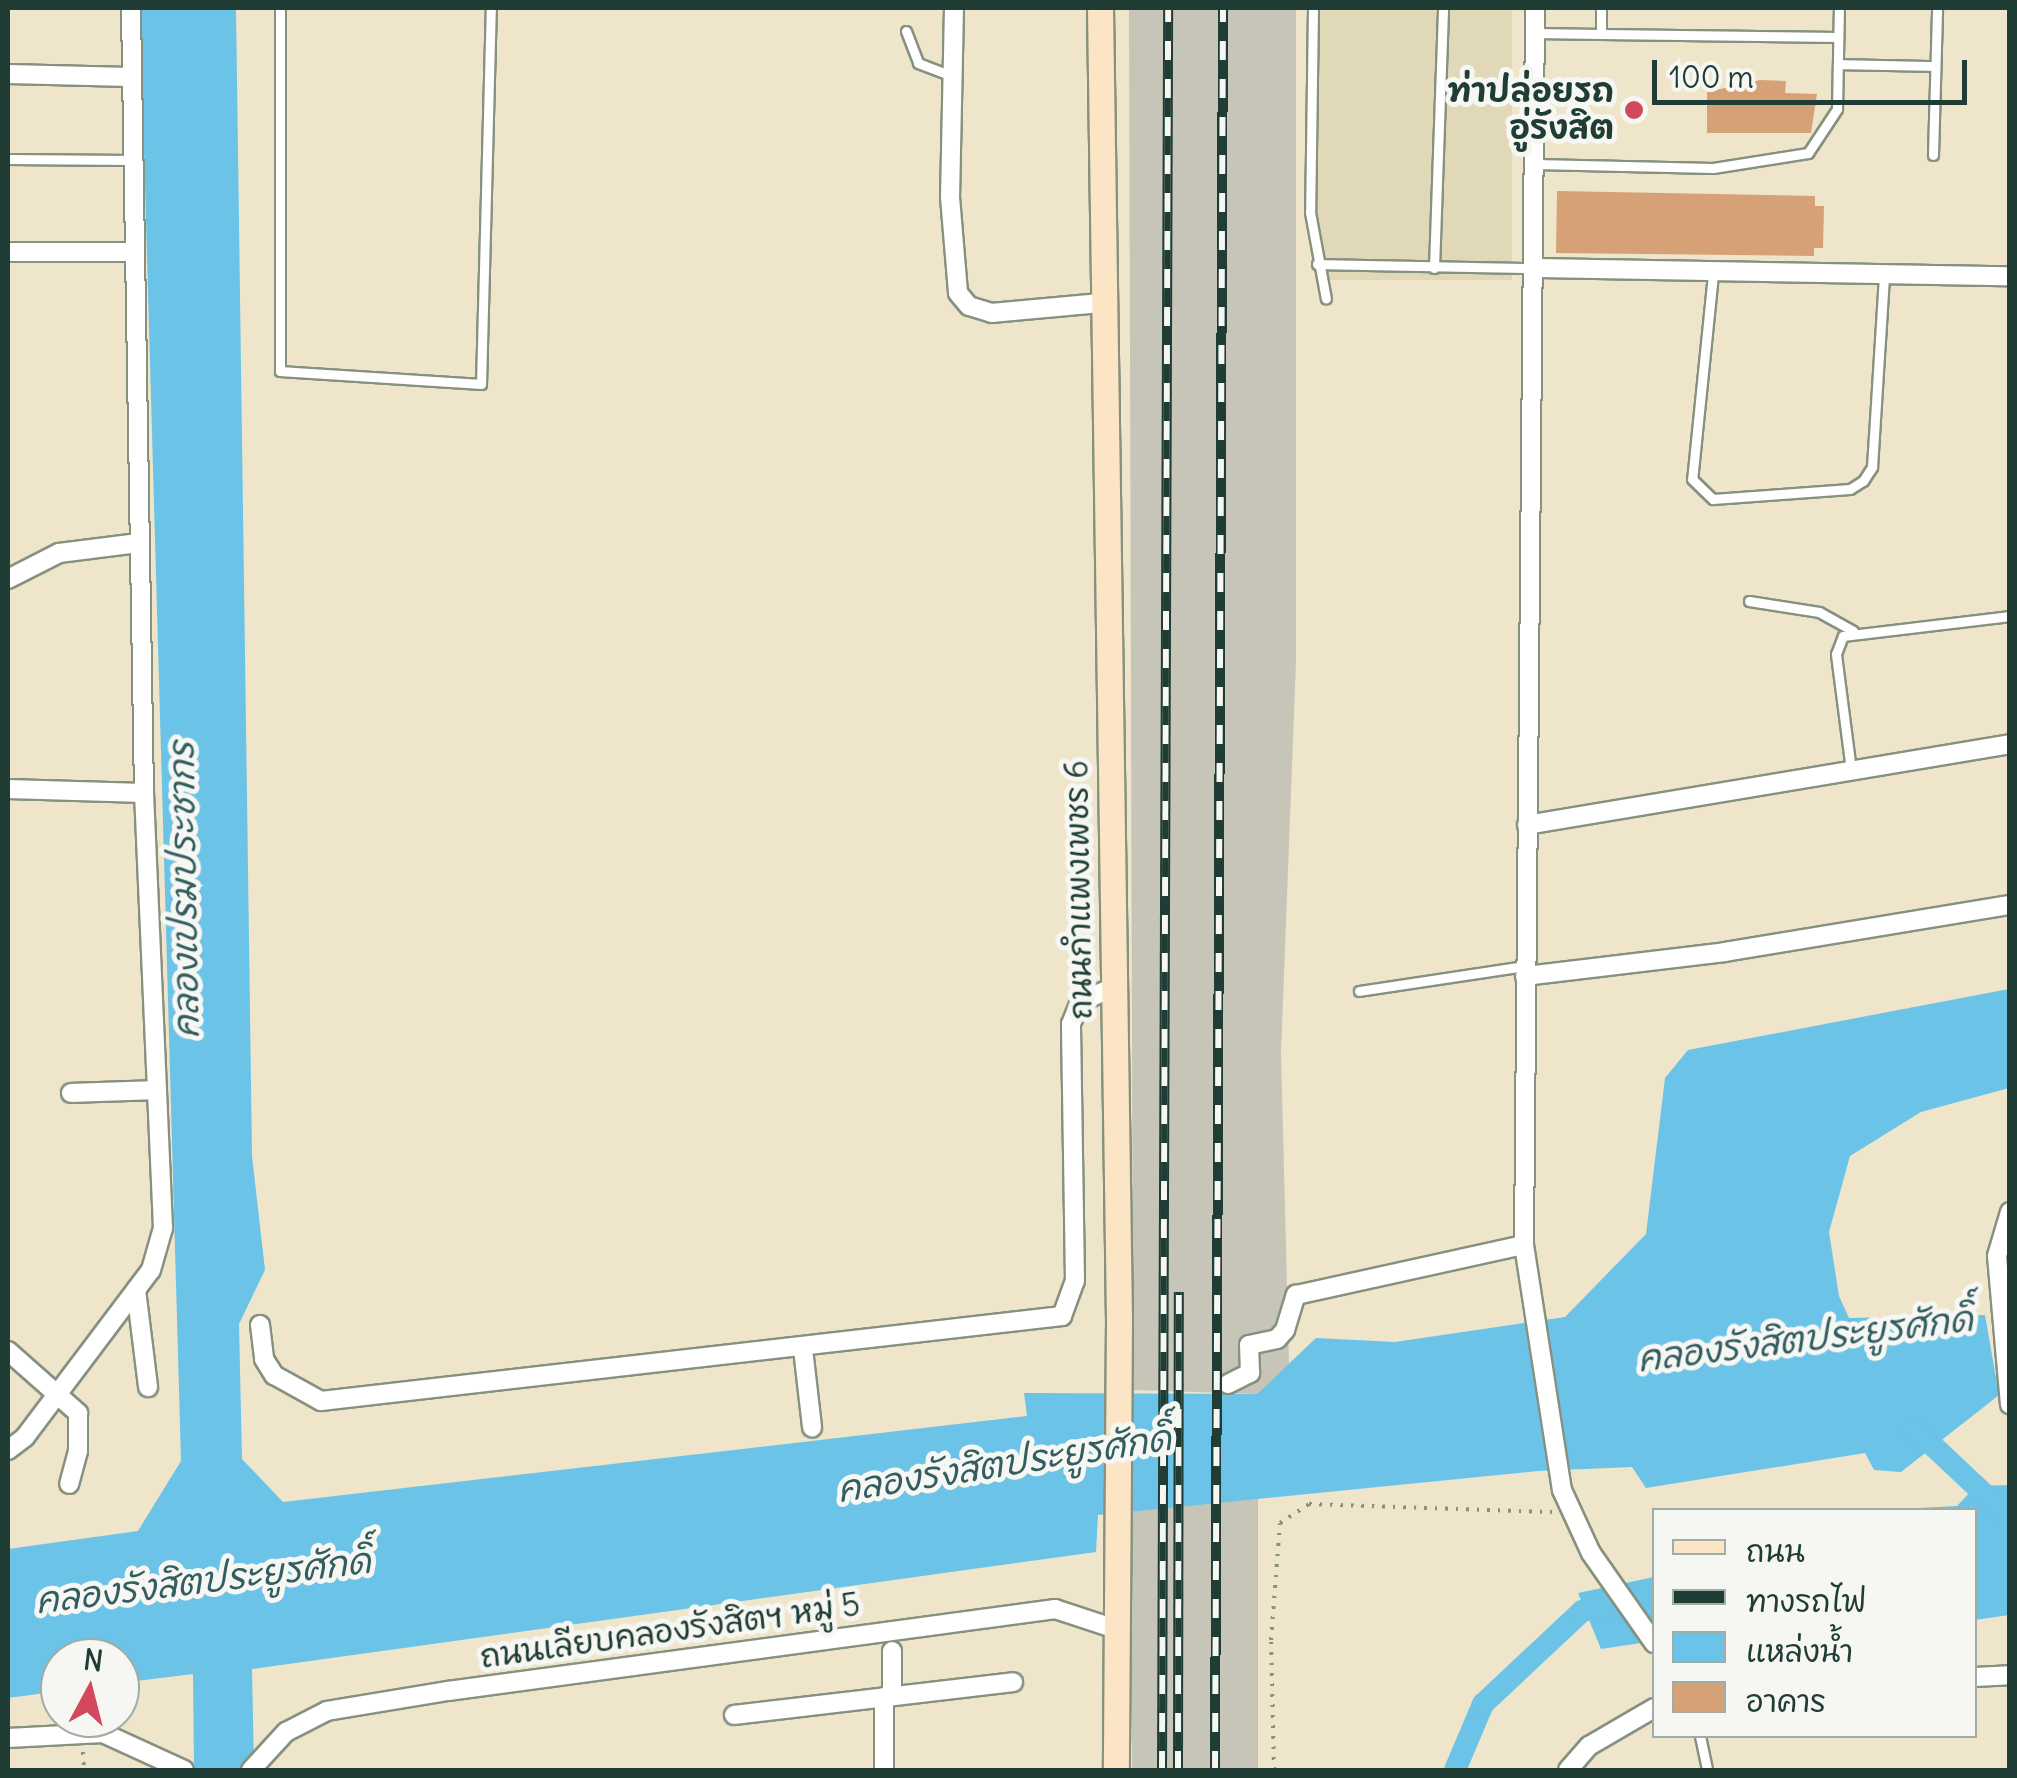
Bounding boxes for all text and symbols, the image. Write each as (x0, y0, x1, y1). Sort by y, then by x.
scale bar (1657, 40, 1972, 102)
text: 100 m (1669, 58, 1754, 96)
place label: ท่าปล่อยรถ อู่รังสิต (1447, 73, 1614, 148)
marker: ท่าปล่อยรถ อู่รังสิต (1623, 99, 1645, 121)
water label: คลองเปรมประชากร (159, 741, 207, 1039)
street label: ถนนกำแพงเพชร 6 (1058, 760, 1100, 1020)
water label: คลองรังสิตประยูรศักดิ์ (1635, 1297, 1975, 1379)
water label: คลองรังสิตประยูรศักดิ์ (834, 1416, 1174, 1510)
legend (1652, 1508, 1977, 1738)
text: ถนน (1746, 1532, 1805, 1570)
water label: คลองรังสิตประยูรศักดิ์ (33, 1539, 373, 1621)
text: ทางรถไฟ (1746, 1582, 1867, 1620)
street label: ถนนเลียบคลองรังสิตฯ หมู่ 5 (478, 1585, 862, 1677)
text: แหล่งน้ำ (1746, 1632, 1853, 1670)
north arrow (40, 1638, 140, 1738)
text: N (82, 1641, 105, 1679)
text: อาคาร (1746, 1682, 1826, 1720)

